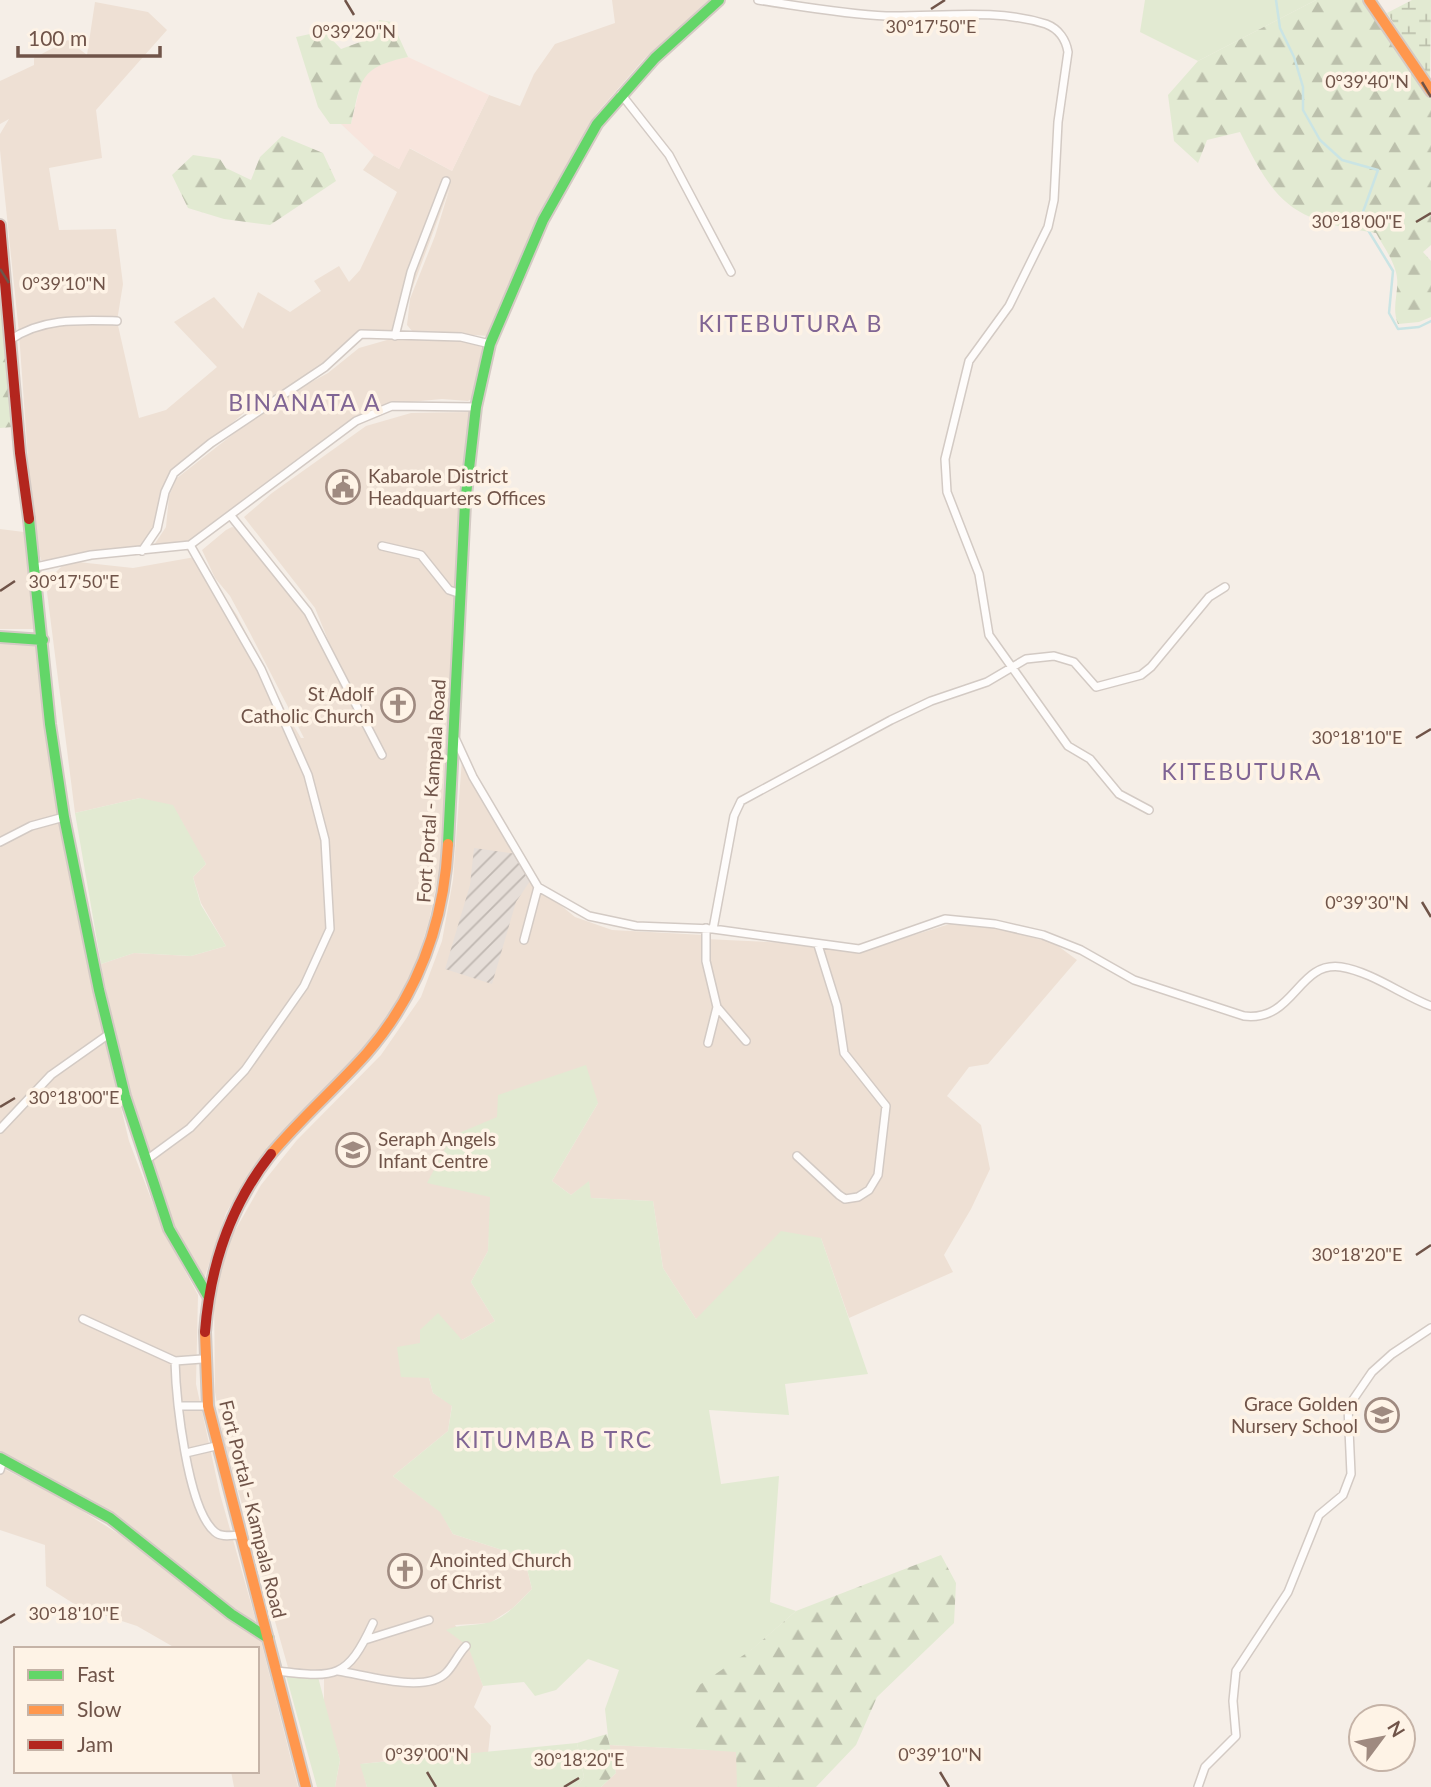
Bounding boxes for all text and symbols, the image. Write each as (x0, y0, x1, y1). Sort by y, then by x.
scale bar (18, 14, 159, 58)
text: 30°17'50"E (886, 15, 976, 37)
text: 0°39'20"N (312, 20, 396, 42)
text: 100 m (28, 25, 87, 50)
text: 0°39'40"N (1325, 70, 1409, 92)
text: 30°18'00"E (1312, 210, 1402, 232)
text: 0°39'10"N (22, 272, 106, 294)
district label: KITEBUTURA B (699, 309, 883, 337)
district label: BINANATA A (228, 388, 382, 416)
place label: Kabarole District Headquarters Offices (368, 464, 546, 509)
public building icon: Kabarole District Headquarters Offices (324, 468, 362, 506)
text: 30°17'50"E (29, 570, 119, 592)
street label: Fort Portal - Kampala Road (411, 678, 450, 904)
place label: St Adolf Catholic Church (241, 682, 374, 727)
church icon: St Adolf Catholic Church (379, 686, 417, 724)
text: 30°18'10"E (1312, 726, 1402, 748)
district label: KITEBUTURA (1162, 757, 1322, 785)
text: 0°39'30"N (1325, 891, 1409, 913)
text: 30°18'00"E (29, 1086, 119, 1108)
place label: Seraph Angels Infant Centre (378, 1127, 496, 1172)
school or university icon: Seraph Angels Infant Centre (334, 1131, 372, 1169)
text: 30°18'20"E (1312, 1243, 1402, 1265)
place label: Grace Golden Nursery School (1231, 1392, 1358, 1437)
school or university icon: Grace Golden Nursery School (1363, 1396, 1401, 1434)
street label: Fort Portal - Kampala Road (215, 1397, 292, 1620)
district label: KITUMBA B TRC (455, 1425, 653, 1453)
place label: Anointed Church of Christ (430, 1548, 572, 1593)
church icon: Anointed Church of Christ (386, 1552, 424, 1590)
text: 30°18'10"E (29, 1602, 119, 1624)
legend (14, 1647, 259, 1773)
text: Fast (77, 1661, 115, 1686)
text: Slow (77, 1696, 122, 1721)
north arrow (1347, 1703, 1417, 1773)
text: N (1383, 1716, 1410, 1741)
text: Jam (77, 1731, 113, 1756)
text: 0°39'00"N (385, 1743, 469, 1765)
text: 0°39'10"N (898, 1743, 982, 1765)
text: 30°18'20"E (534, 1748, 624, 1770)

